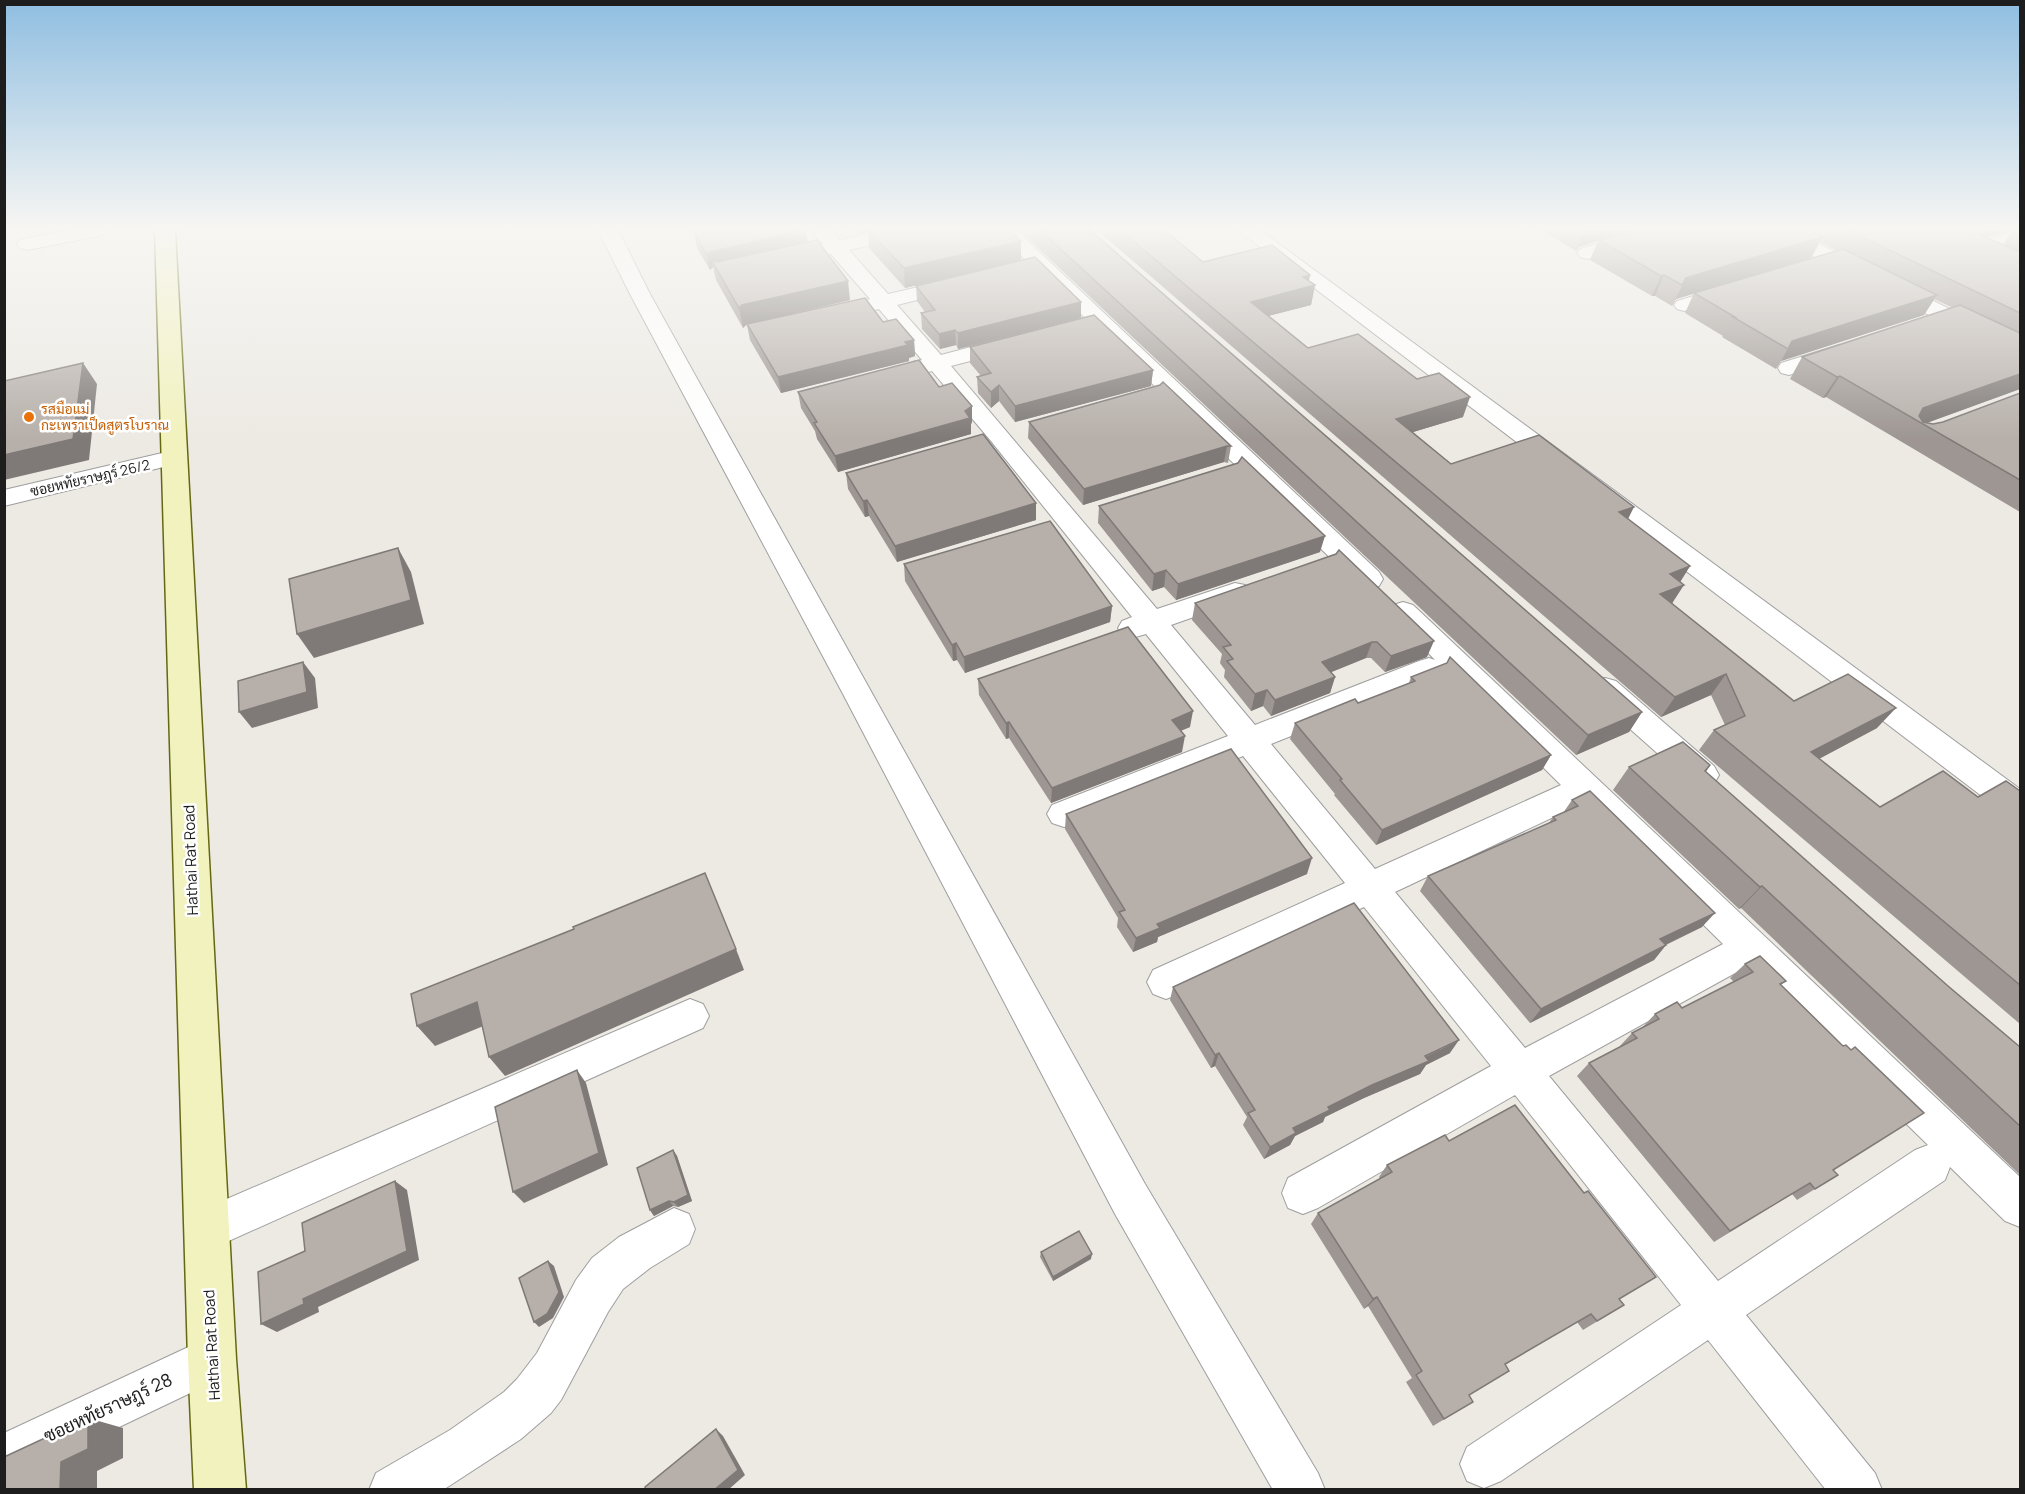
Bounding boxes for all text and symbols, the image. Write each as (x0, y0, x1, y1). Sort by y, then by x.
place label: รสมือแม่ กะเพราเป็ดสูตรโบราณ (41, 399, 169, 435)
marker: รสมือแม่ กะเพราเป็ดสูตรโบราณ (22, 410, 36, 424)
street label: ซอยหทัยราษฎร์ 26/2 (28, 455, 152, 501)
street label: Hathai Rat Road (178, 804, 203, 916)
street label: Hathai Rat Road (198, 1289, 225, 1401)
street label: ซอยหทัยราษฎร์ 28 (39, 1367, 176, 1448)

